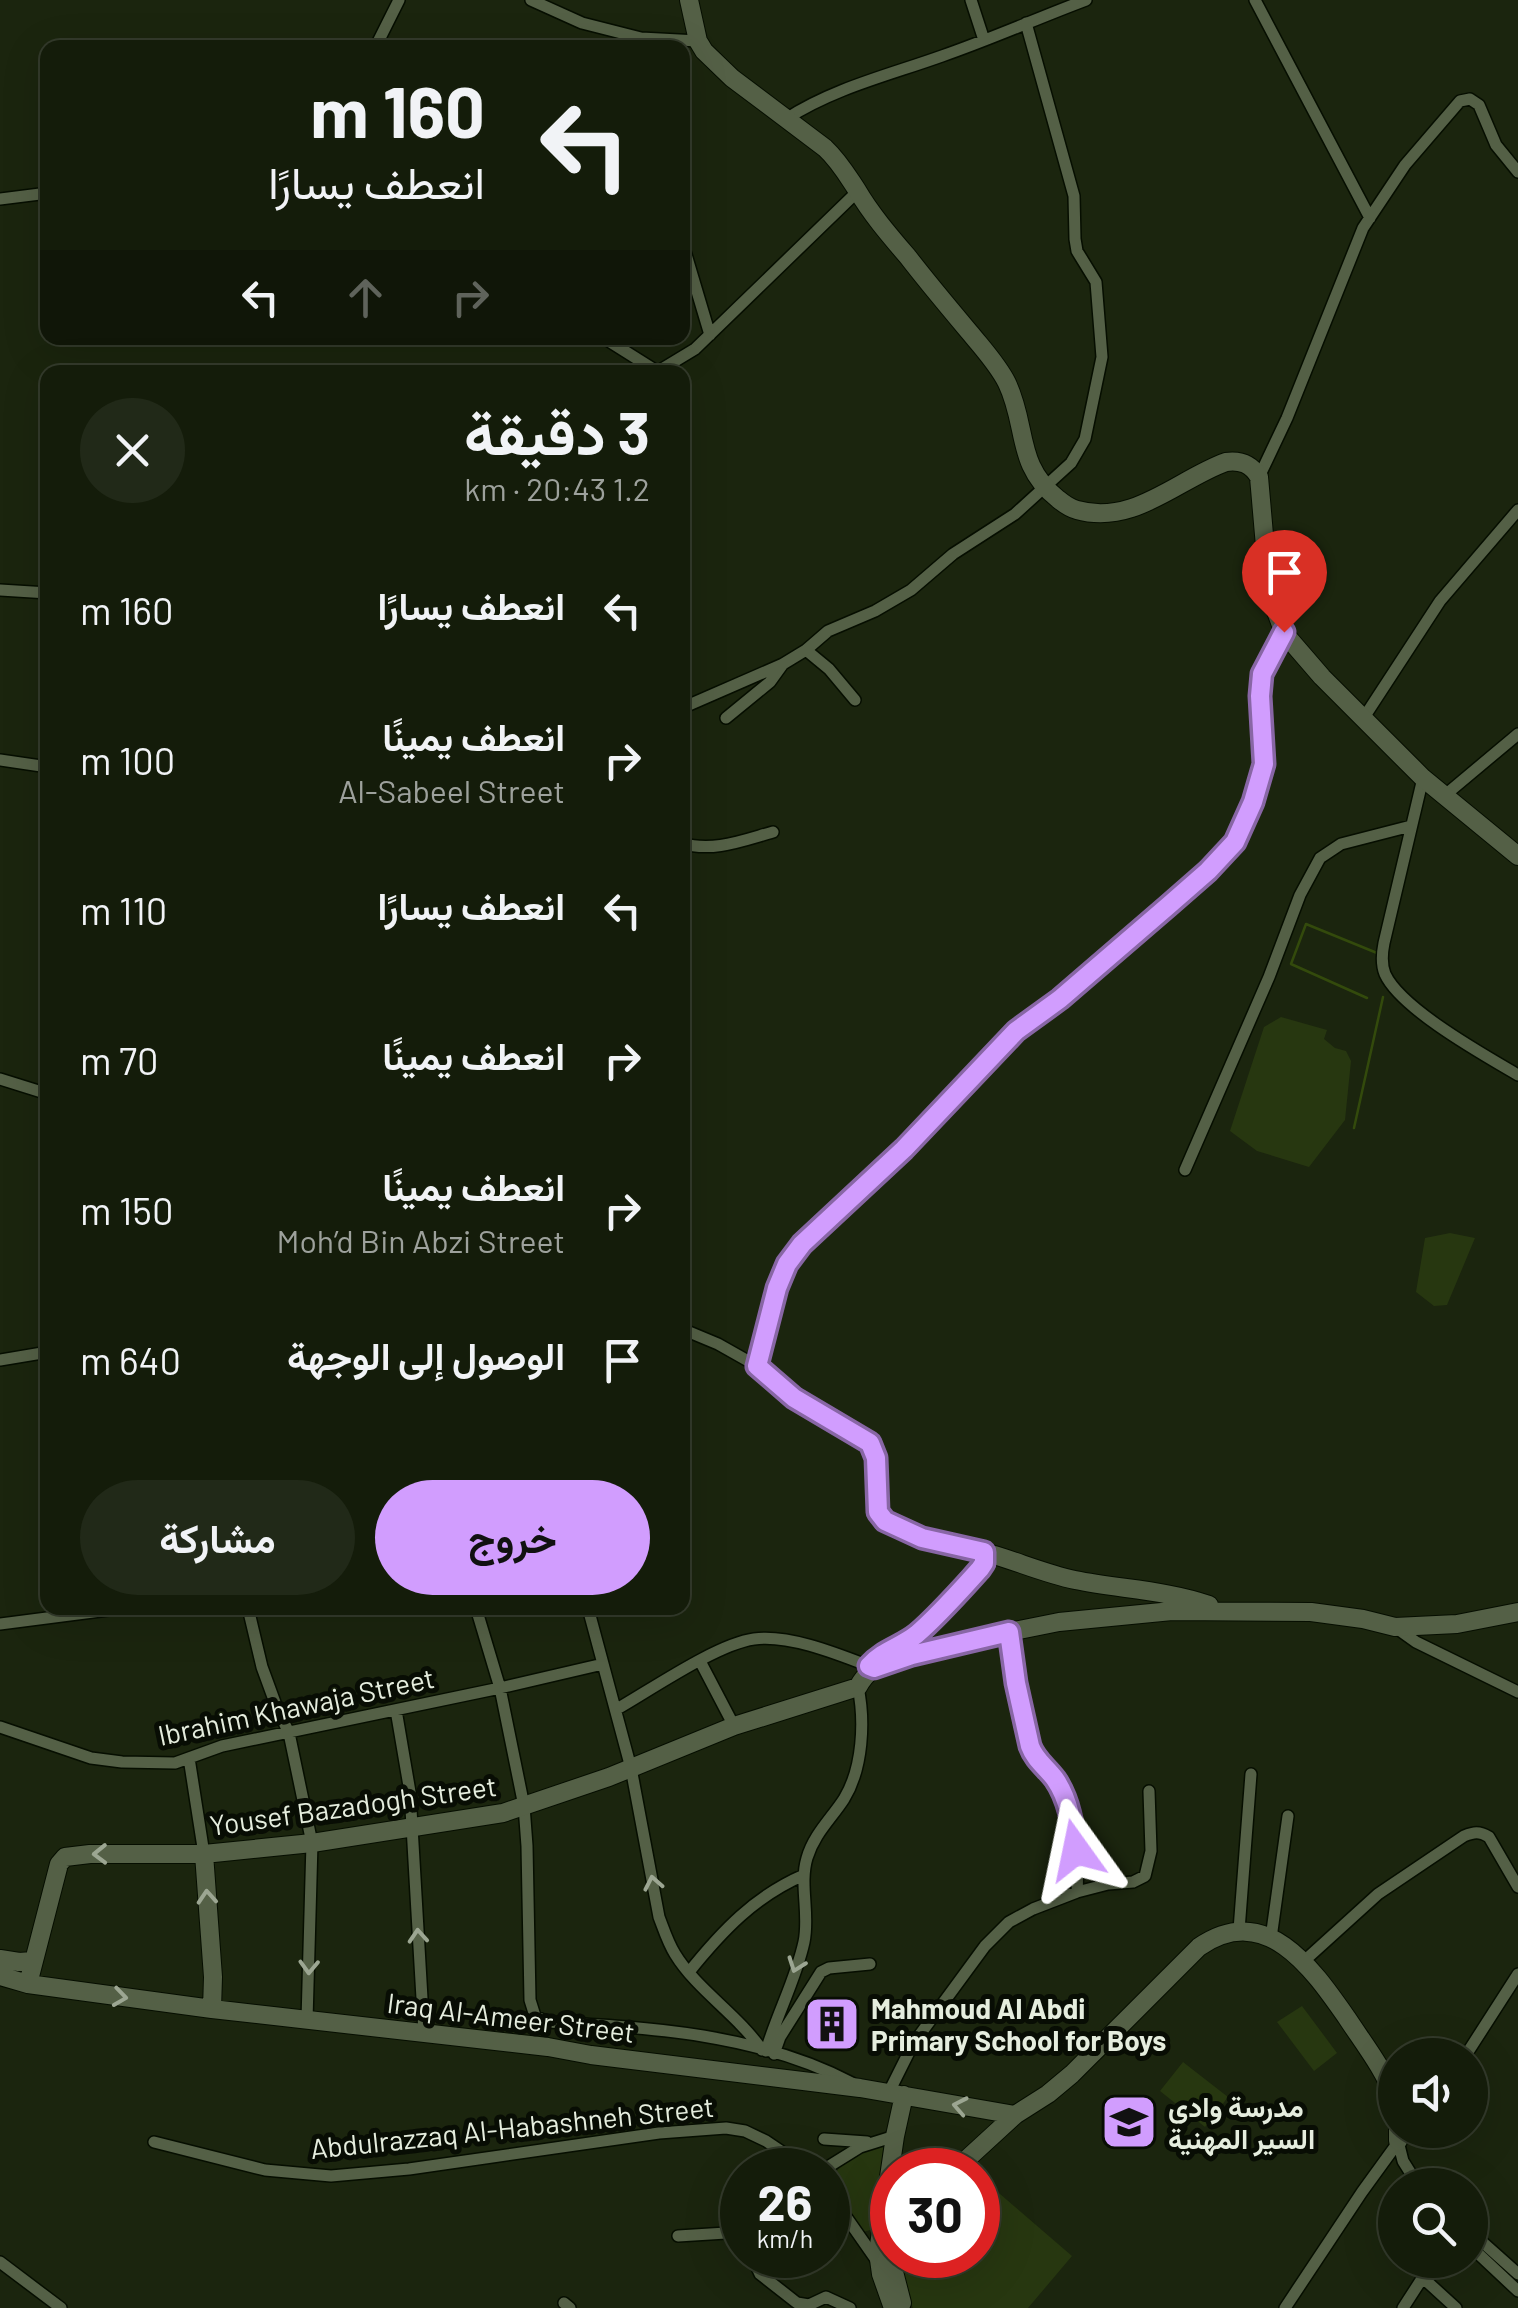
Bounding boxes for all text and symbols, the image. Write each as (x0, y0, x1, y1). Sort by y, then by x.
text: 160 m (310, 68, 485, 152)
icon: left (520, 80, 650, 210)
text: انعطف يسارًا (268, 154, 485, 208)
icon: left (233, 270, 288, 325)
icon: ahead (338, 270, 393, 325)
icon: right (443, 270, 498, 325)
text: 3 دقيقة (464, 395, 650, 467)
button: close (80, 398, 185, 503)
text: 1.2 km · 20:43 (464, 469, 650, 507)
pin (1242, 530, 1327, 633)
icon: arrive (1257, 545, 1312, 600)
text: انعطف يسارًا (378, 582, 565, 628)
icon: left (595, 583, 650, 638)
text: 160 m (80, 587, 173, 633)
text: انعطف يمينًا (382, 713, 565, 759)
icon: right (595, 733, 650, 788)
text: 100 m (80, 737, 175, 783)
text: Al-Sabeel Street (338, 771, 565, 809)
text: انعطف يسارًا (378, 882, 565, 928)
icon: left (595, 883, 650, 938)
text: 110 m (80, 887, 167, 933)
text: انعطف يمينًا (382, 1032, 565, 1078)
icon: right (595, 1033, 650, 1088)
text: 70 m (80, 1037, 159, 1083)
text: انعطف يمينًا (382, 1163, 565, 1209)
icon: right (595, 1183, 650, 1238)
text: 150 m (80, 1187, 173, 1233)
text: Moh’d Bin Abzi Street (277, 1221, 565, 1259)
text: الوصول إلى الوجهة (287, 1332, 565, 1378)
icon: arrive (595, 1333, 650, 1388)
text: 640 m (80, 1337, 181, 1383)
button: مشاركة (80, 1480, 355, 1595)
button: خروج (375, 1480, 650, 1595)
street label: Ibrahim Khawaja Street (155, 1660, 437, 1752)
street label: Yousef Bazadogh Street (207, 1768, 499, 1842)
position arrow (1024, 1798, 1128, 1902)
one-way arrow (91, 1844, 107, 1865)
one-way arrow (643, 1875, 664, 1892)
one-way arrow (197, 1888, 219, 1904)
one-way arrow (408, 1927, 429, 1943)
one-way arrow (788, 1955, 808, 1972)
one-way arrow (299, 1959, 320, 1975)
one-way arrow (111, 1985, 128, 2006)
street label: Iraq Al-Ameer Street (385, 1985, 637, 2049)
place label: Mahmoud Al Abdi Primary School for Boys (871, 1991, 1166, 2057)
building icon: Mahmoud Al Abdi Primary School for Boys (802, 1994, 862, 2054)
map controls (1378, 2038, 1488, 2278)
button: sound (1378, 2038, 1488, 2148)
street label: Abdulrazzaq Al-Habashneh Street (308, 2089, 716, 2165)
place label: مدرسة وادي السير المهنية (1168, 2089, 1315, 2157)
school or university icon: مدرسة وادي السير المهنية (1099, 2092, 1159, 2152)
one-way arrow (952, 2096, 969, 2117)
speed limit sign: 30 (870, 2148, 1000, 2278)
button: search (1378, 2168, 1488, 2278)
text: 26 (758, 2171, 812, 2231)
text: km/h (757, 2223, 813, 2253)

